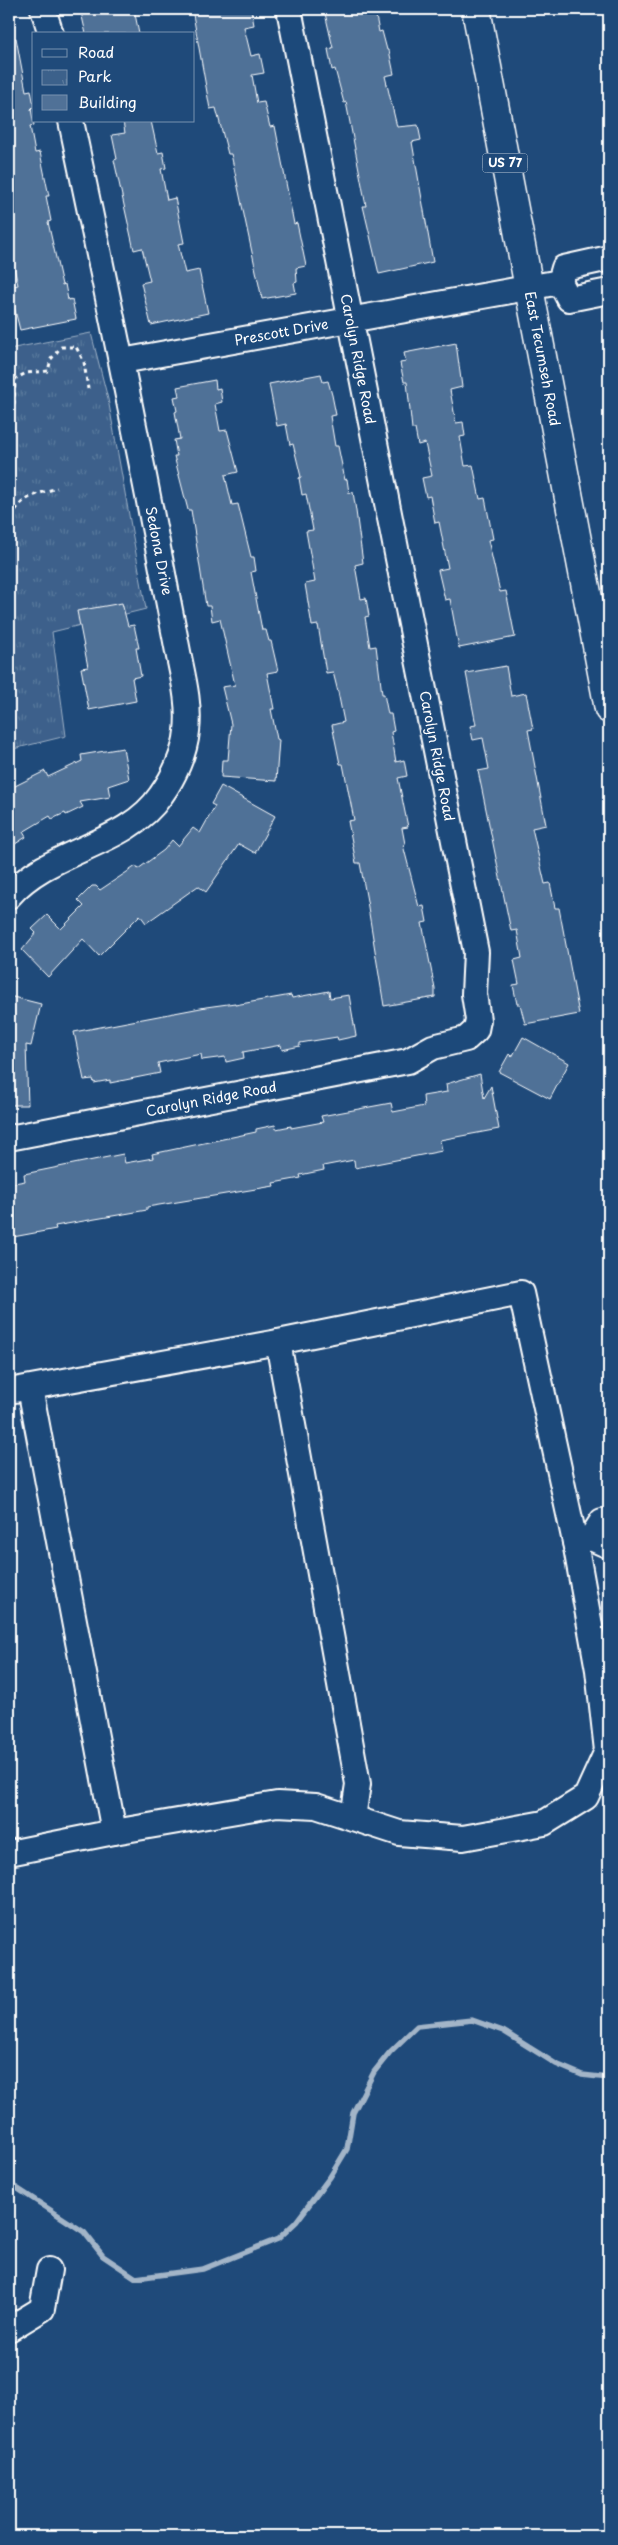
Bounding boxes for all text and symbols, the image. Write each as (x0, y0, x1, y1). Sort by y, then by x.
legend (32, 32, 195, 122)
text: Road (78, 40, 114, 63)
text: Park (78, 64, 112, 87)
text: Building (78, 90, 137, 113)
road number: US 77 (482, 154, 528, 172)
street label: East Tecumseh Road (520, 290, 566, 428)
street label: Carolyn Ridge Road (336, 292, 381, 426)
street label: Prescott Drive (233, 313, 330, 351)
street label: Sedona Drive (141, 505, 178, 597)
street label: Carolyn Ridge Road (415, 689, 460, 823)
street label: Carolyn Ridge Road (144, 1076, 278, 1121)

